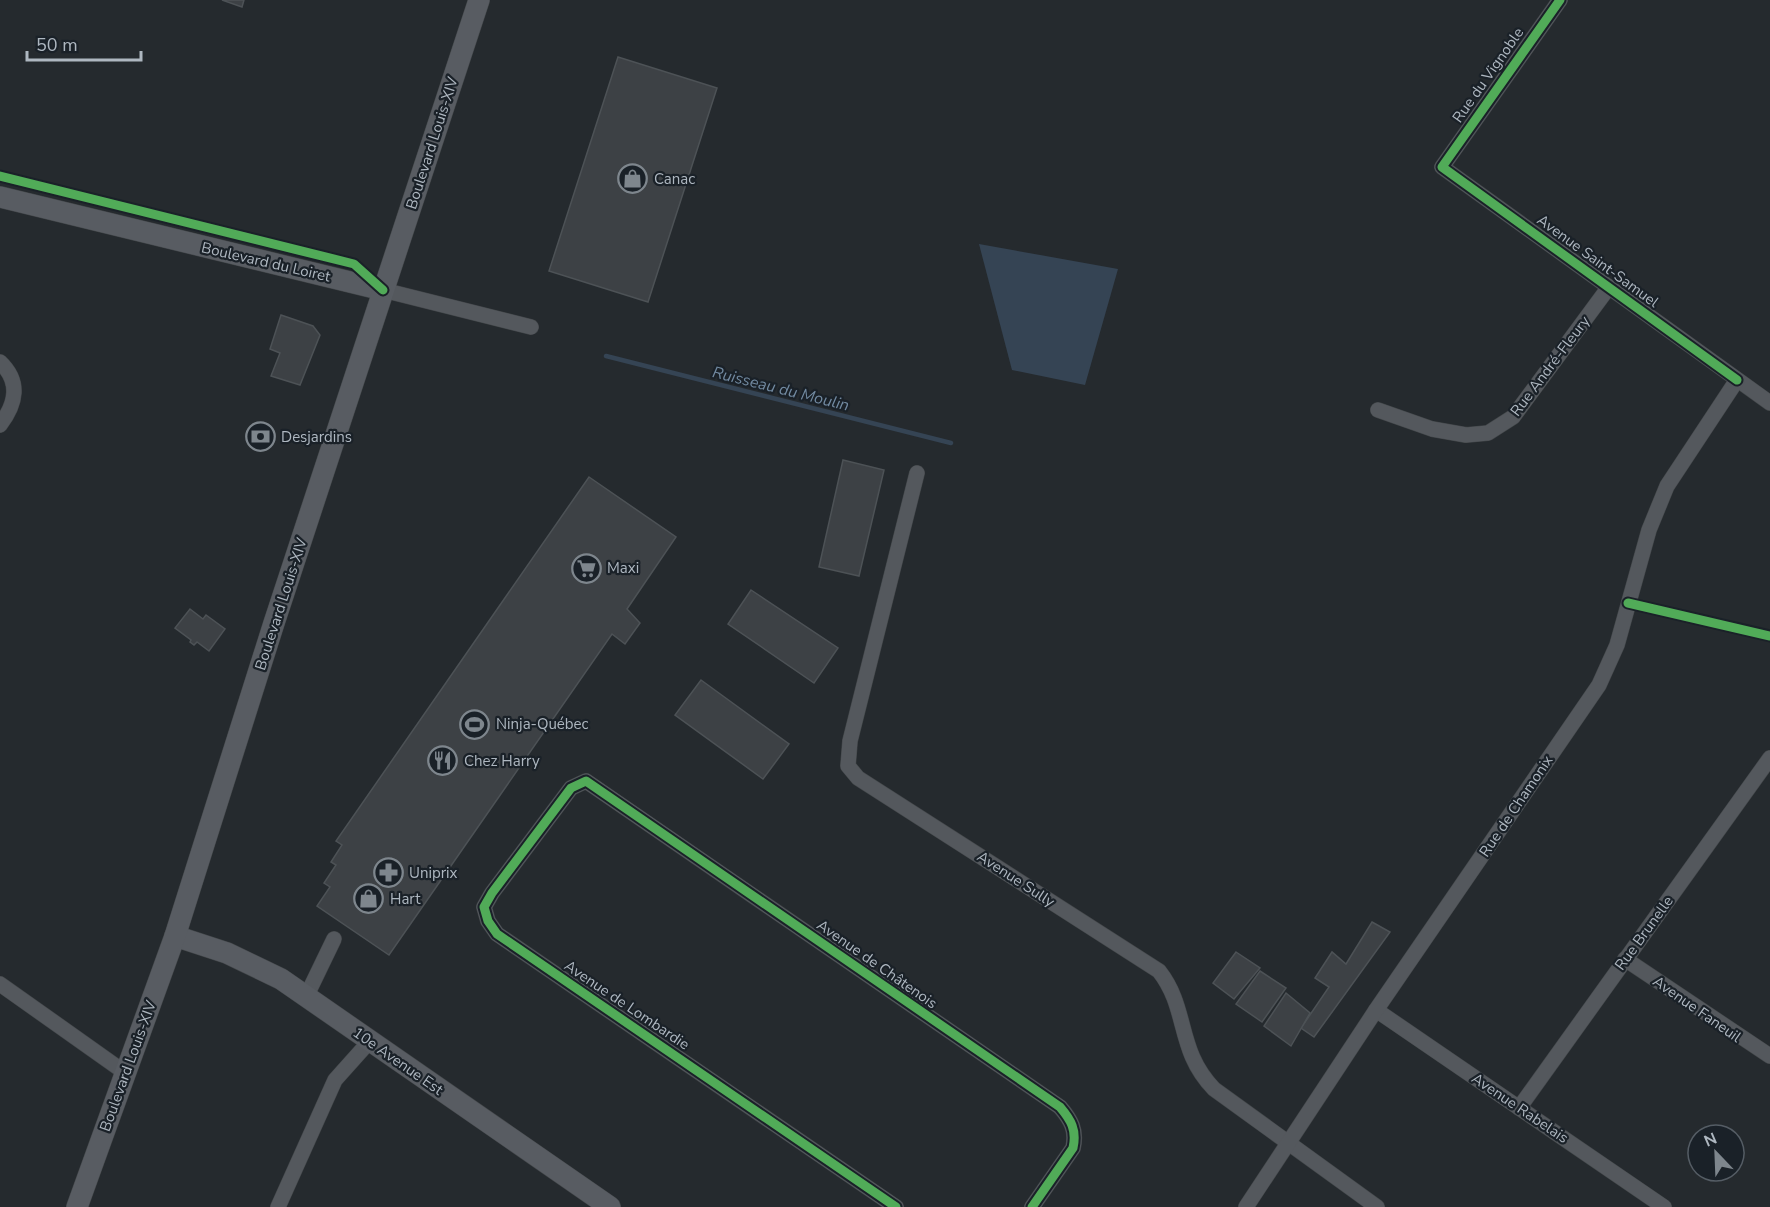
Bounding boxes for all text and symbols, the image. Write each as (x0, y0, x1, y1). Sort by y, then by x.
street label: Rue du Vignoble (1448, 23, 1528, 127)
scale bar (27, 24, 141, 62)
text: 50 m (36, 33, 78, 57)
street label: Boulevard Louis-XIV (401, 74, 463, 212)
shop icon: Canac (617, 163, 649, 195)
place label: Canac (654, 169, 695, 189)
street label: Avenue Saint-Samuel (1533, 210, 1663, 312)
street label: Boulevard du Loiret (199, 237, 333, 287)
street label: Rue André-Fleury (1506, 312, 1595, 420)
water label: Ruisseau du Moulin (710, 361, 852, 417)
bank icon: Desjardins (244, 421, 276, 453)
place label: Desjardins (281, 427, 352, 447)
street label: Boulevard Louis-XIV (250, 535, 312, 673)
supermarket icon: Maxi (570, 552, 602, 584)
place label: Maxi (607, 558, 639, 578)
sports icon: Ninja-Québec (459, 708, 491, 740)
place label: Ninja-Québec (496, 714, 589, 734)
restaurant icon: Chez Harry (427, 745, 459, 777)
place label: Chez Harry (464, 751, 540, 771)
street label: Rue de Chamonix (1475, 751, 1557, 861)
street label: Avenue Sully (973, 846, 1059, 912)
pharmacy icon: Uniprix (372, 857, 404, 889)
place label: Uniprix (409, 863, 458, 883)
shop icon: Hart (353, 883, 385, 915)
place label: Hart (390, 889, 421, 909)
street label: Rue Brunelle (1610, 892, 1678, 974)
street label: Avenue de Châtenois (813, 915, 941, 1013)
street label: Avenue de Lombardie (561, 956, 693, 1054)
street label: Avenue Faneuil (1649, 971, 1746, 1047)
street label: Boulevard Louis-XIV (95, 997, 161, 1134)
street label: 10e Avenue Est (349, 1022, 448, 1100)
street label: Avenue Rabelais (1468, 1068, 1572, 1148)
north arrow (1686, 1123, 1746, 1183)
text: N (1701, 1128, 1720, 1153)

